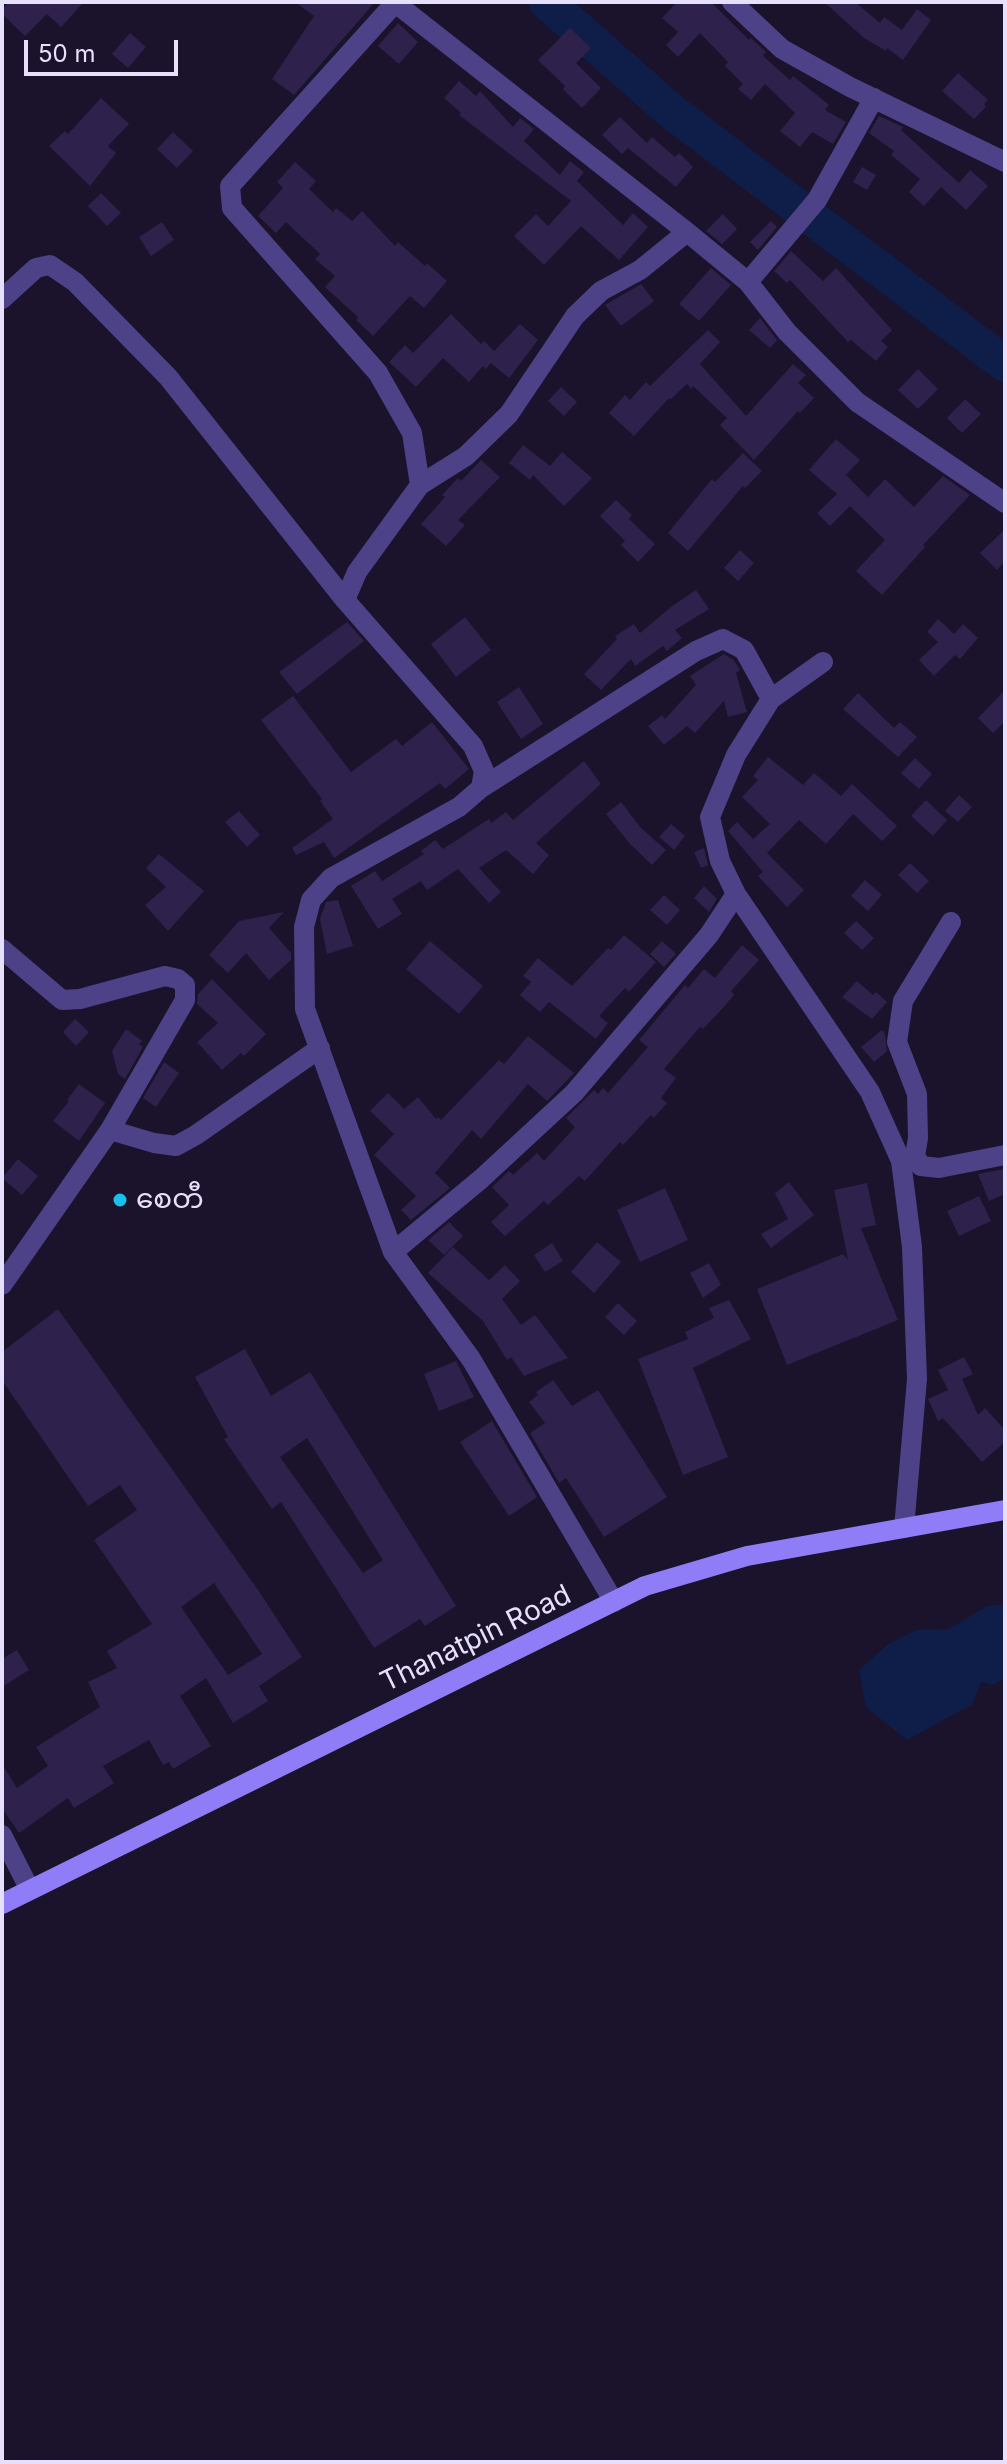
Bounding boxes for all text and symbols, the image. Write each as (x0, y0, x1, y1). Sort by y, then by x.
scale bar (28, 24, 182, 74)
text: 50 m (38, 39, 96, 68)
place label: စေတီ (136, 1183, 204, 1217)
marker: စေတီ (111, 1191, 129, 1209)
street label: Thanatpin Road (375, 1578, 577, 1700)

